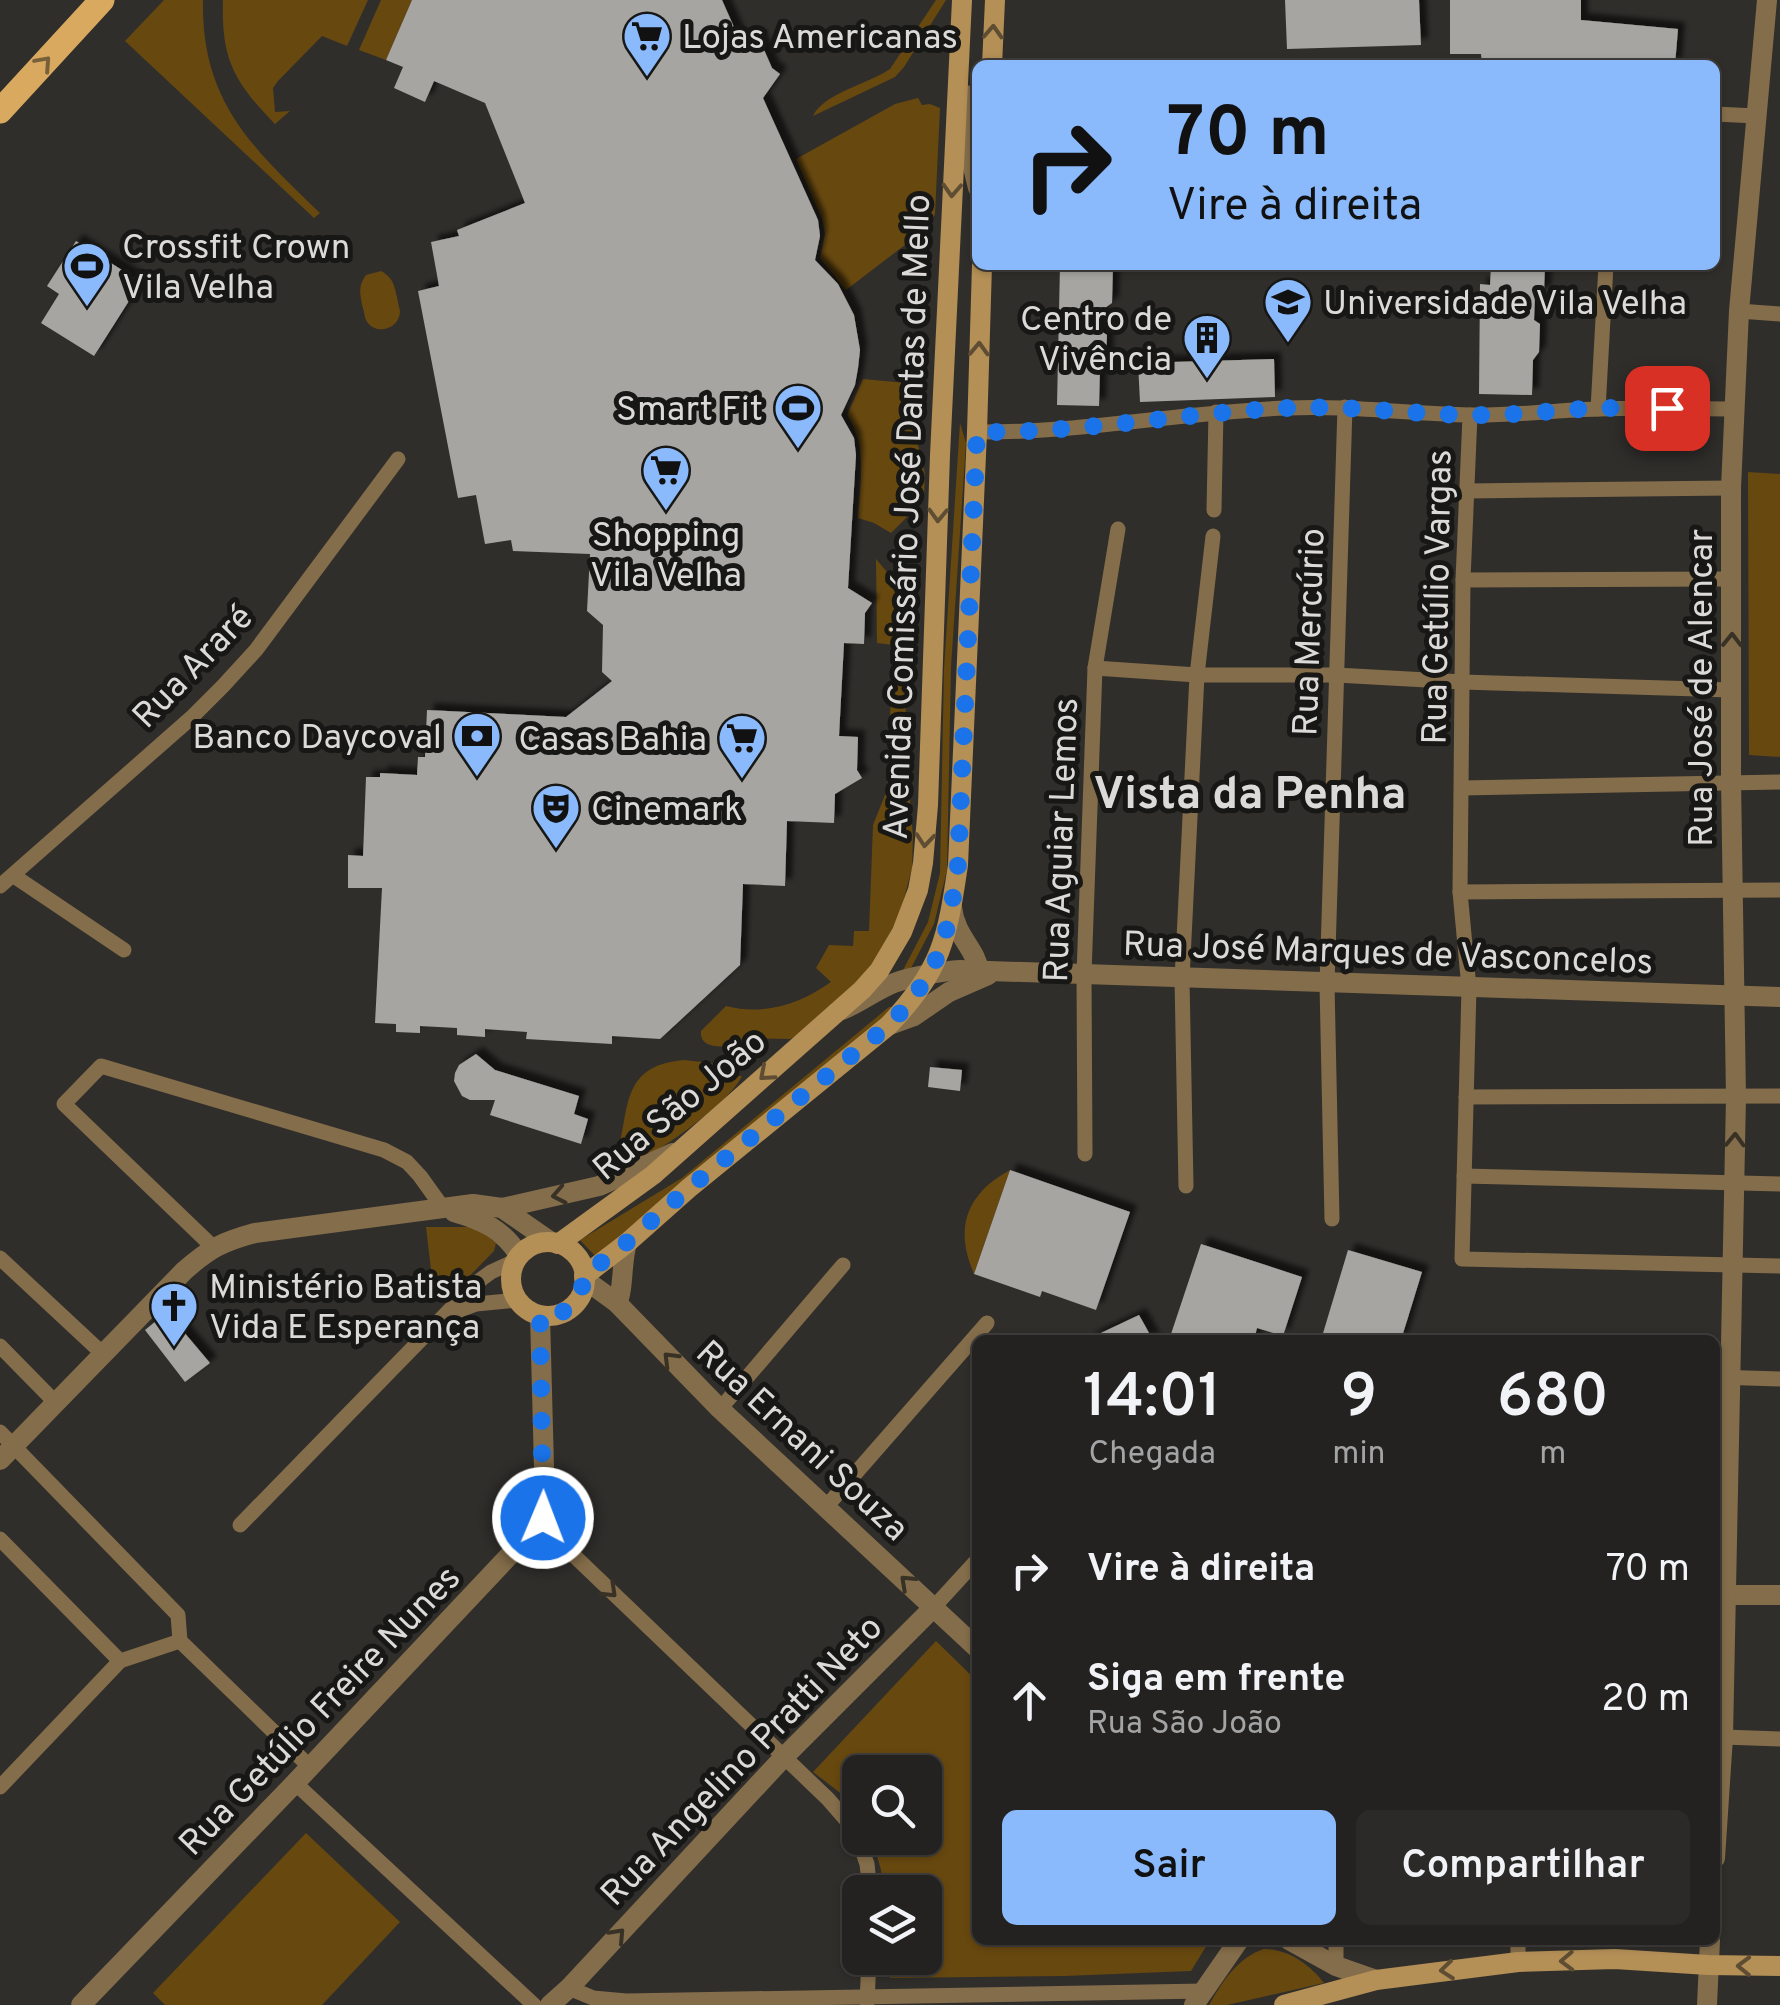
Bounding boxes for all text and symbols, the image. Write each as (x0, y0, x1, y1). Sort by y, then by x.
supermarket icon: Lojas Americanas (621, 10, 673, 78)
place label: Lojas Americanas (682, 17, 958, 61)
one-way arrow (983, 24, 1004, 40)
one-way arrow (32, 56, 50, 75)
text: 70 m (1167, 92, 1330, 181)
icon: right (1002, 100, 1132, 230)
text: Vire à direita (1167, 179, 1422, 236)
one-way arrow (942, 183, 963, 199)
street label: Avenida Comissário José Dantas de Mello (876, 193, 942, 841)
place label: Crossfit Crown Vila Velha (122, 227, 350, 311)
sports icon: Crossfit Crown Vila Velha (61, 240, 113, 308)
school or university icon: Universidade Vila Velha (1262, 276, 1314, 344)
place label: Universidade Vila Velha (1323, 283, 1687, 327)
place label: Centro de Vivência (1020, 299, 1172, 383)
building icon: Centro de Vivência (1181, 312, 1233, 380)
one-way arrow (969, 340, 990, 356)
pin (1625, 366, 1710, 451)
icon: arrive (1640, 381, 1695, 436)
sports icon: Smart Fit (772, 382, 824, 450)
place label: Smart Fit (616, 389, 763, 433)
supermarket icon: Shopping Vila Velha (640, 444, 692, 512)
street label: Rua Getúlio Vargas (1414, 449, 1464, 745)
one-way arrow (928, 508, 949, 524)
place label: Shopping Vila Velha (590, 515, 742, 599)
street label: Rua Mercúrio (1285, 527, 1337, 737)
street label: Rua José de Alencar (1681, 529, 1725, 847)
street label: Rua Araré (124, 597, 264, 739)
one-way arrow (1721, 631, 1743, 646)
street label: Rua Aguiar Lemos (1036, 697, 1090, 983)
bank icon: Banco Daycoval (451, 710, 503, 778)
supermarket icon: Casas Bahia (716, 712, 768, 780)
place label: Banco Daycoval (192, 717, 442, 761)
place label: Casas Bahia (518, 719, 707, 763)
district label: Vista da Penha (1094, 768, 1406, 825)
theatre icon: Cinemark (530, 782, 582, 850)
place label: Cinemark (591, 789, 743, 833)
one-way arrow (914, 832, 936, 848)
street label: Rua José Marques de Vasconcelos (1122, 924, 1654, 986)
street label: Rua São João (585, 1021, 777, 1192)
one-way arrow (759, 1063, 778, 1081)
one-way arrow (1724, 1131, 1745, 1147)
one-way arrow (551, 1184, 567, 1205)
place label: Ministério Batista Vida E Esperança (209, 1267, 482, 1351)
church icon: Ministério Batista Vida E Esperança (148, 1280, 200, 1348)
street label: Rua Ernani Souza (685, 1332, 916, 1552)
one-way arrow (664, 1353, 682, 1371)
text: 14:01 (1083, 1362, 1221, 1438)
text: 9 (1341, 1362, 1377, 1438)
text: 680 (1497, 1362, 1609, 1438)
text: Chegada (1088, 1435, 1216, 1475)
text: min (1332, 1435, 1386, 1475)
text: m (1539, 1435, 1566, 1475)
position arrow (491, 1466, 595, 1570)
icon: right (1002, 1543, 1057, 1598)
text: Vire à direita (1087, 1546, 1315, 1595)
text: 70 m (1606, 1546, 1690, 1595)
street label: Rua Getúlio Freire Nunes (171, 1558, 471, 1867)
one-way arrow (900, 1576, 919, 1594)
one-way arrow (599, 1579, 617, 1597)
street label: Rua Angelino Pratti Neto (593, 1608, 893, 1917)
text: Siga em frente (1087, 1656, 1346, 1705)
icon: ahead (1002, 1673, 1057, 1728)
text: 20 m (1601, 1676, 1690, 1725)
text: Rua São João (1087, 1705, 1282, 1745)
map controls (842, 1755, 942, 1975)
button: search (842, 1755, 942, 1855)
button: Sair (1002, 1810, 1336, 1925)
button: Compartilhar (1356, 1810, 1690, 1925)
button: layers (842, 1875, 942, 1975)
one-way arrow (607, 1928, 625, 1947)
one-way arrow (1558, 1950, 1574, 1971)
one-way arrow (1736, 1955, 1752, 1976)
one-way arrow (1438, 1959, 1454, 1980)

